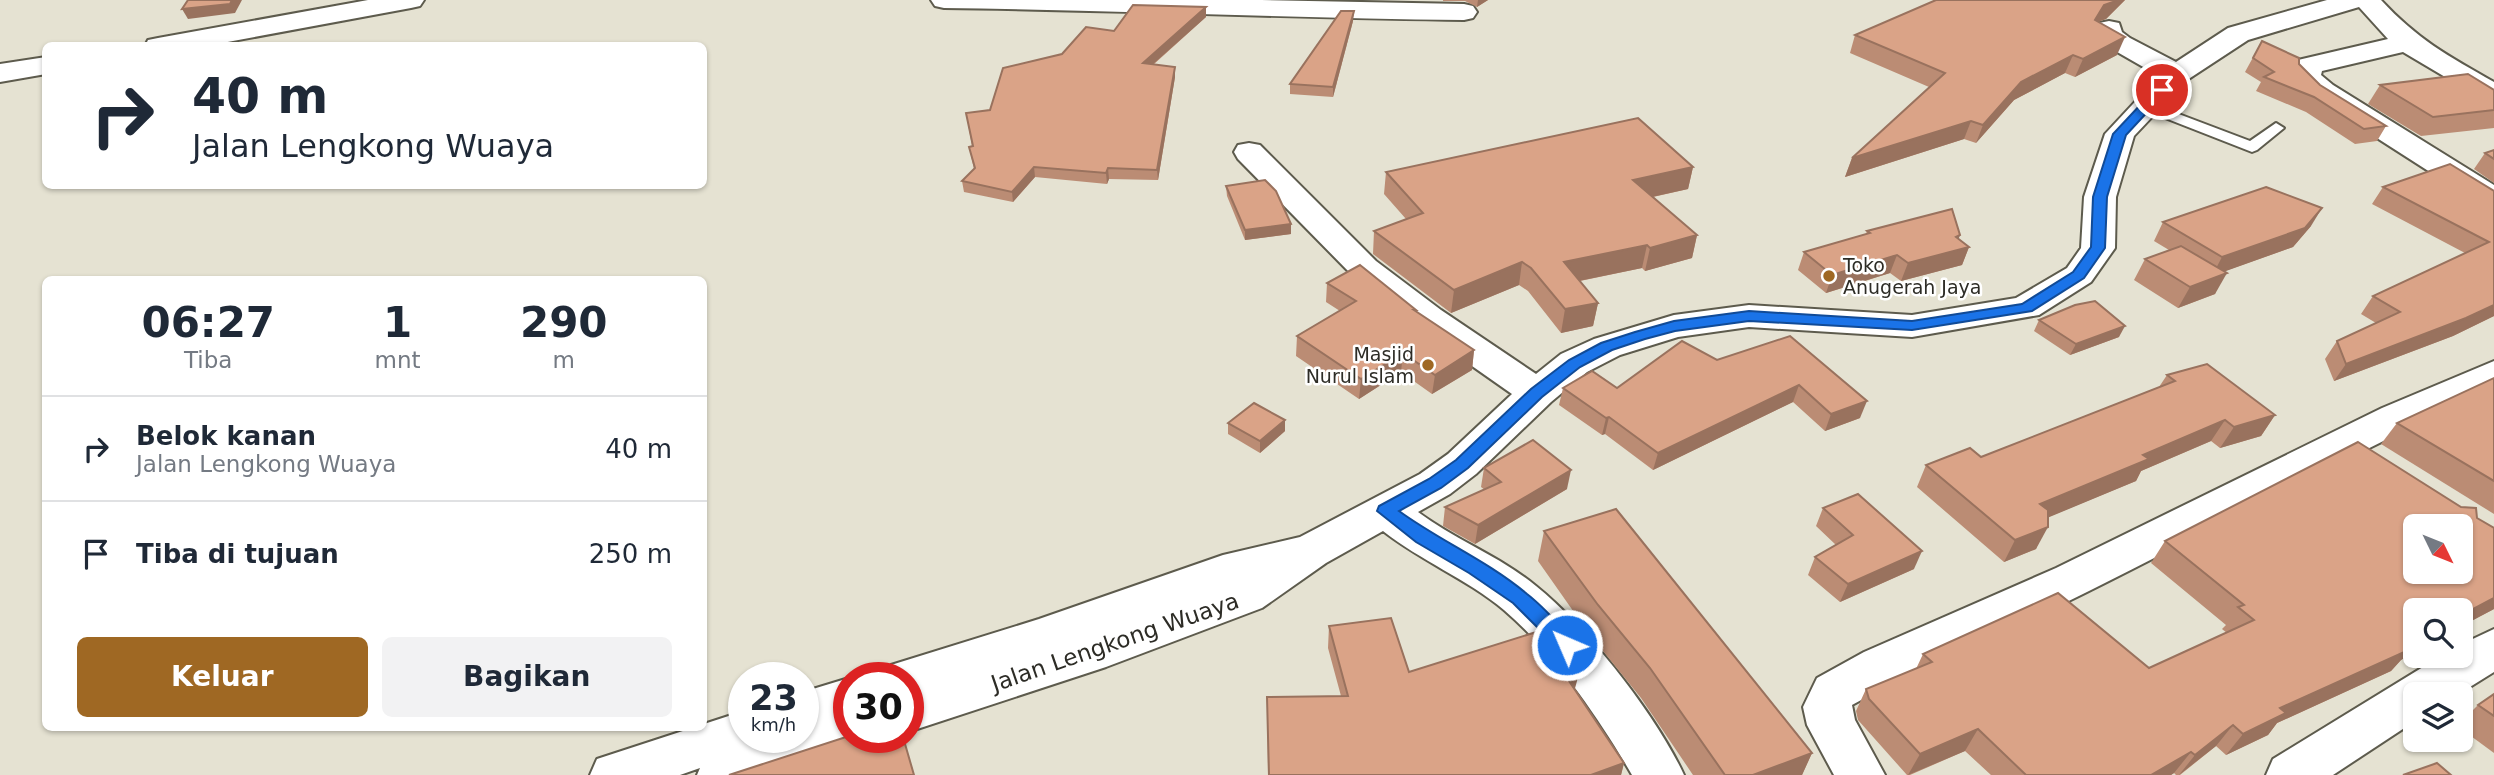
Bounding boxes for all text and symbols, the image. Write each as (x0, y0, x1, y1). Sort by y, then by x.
pin (2132, 60, 2192, 120)
text: 40 m (192, 68, 328, 125)
icon: right (77, 70, 168, 161)
icon: arrive (2143, 71, 2181, 109)
text: Jalan Lengkong Wuaya (192, 127, 554, 165)
place label: Toko Anugerah Jaya (1842, 254, 1982, 298)
marker: Toko Anugerah Jaya (1821, 268, 1837, 284)
text: 06:27 (141, 298, 275, 347)
text: 1 (383, 298, 412, 347)
text: 290 (520, 298, 608, 347)
place label: Masjid Nurul Islam (1306, 343, 1414, 387)
text: Tiba (184, 347, 232, 373)
text: mnt (375, 347, 421, 373)
text: m (553, 347, 575, 373)
marker: Masjid Nurul Islam (1420, 357, 1436, 373)
text: Belok kanan (136, 421, 316, 451)
icon: right (77, 430, 115, 468)
text: 40 m (605, 434, 672, 464)
text: Jalan Lengkong Wuaya (136, 451, 396, 477)
north arrow (2403, 514, 2473, 584)
map controls (2403, 514, 2473, 752)
icon: arrive (77, 535, 115, 573)
text: Tiba di tujuan (136, 539, 339, 569)
text: 250 m (589, 539, 672, 569)
street label: Jalan Lengkong Wuaya (986, 587, 1242, 697)
button: search (2403, 598, 2473, 668)
position arrow (1530, 608, 1604, 682)
button: Keluar (77, 637, 368, 717)
button: Bagikan (382, 637, 672, 717)
speed limit sign: 30 (833, 662, 924, 753)
text: 23 (749, 678, 798, 718)
button: layers (2403, 682, 2473, 752)
text: km/h (751, 714, 796, 735)

